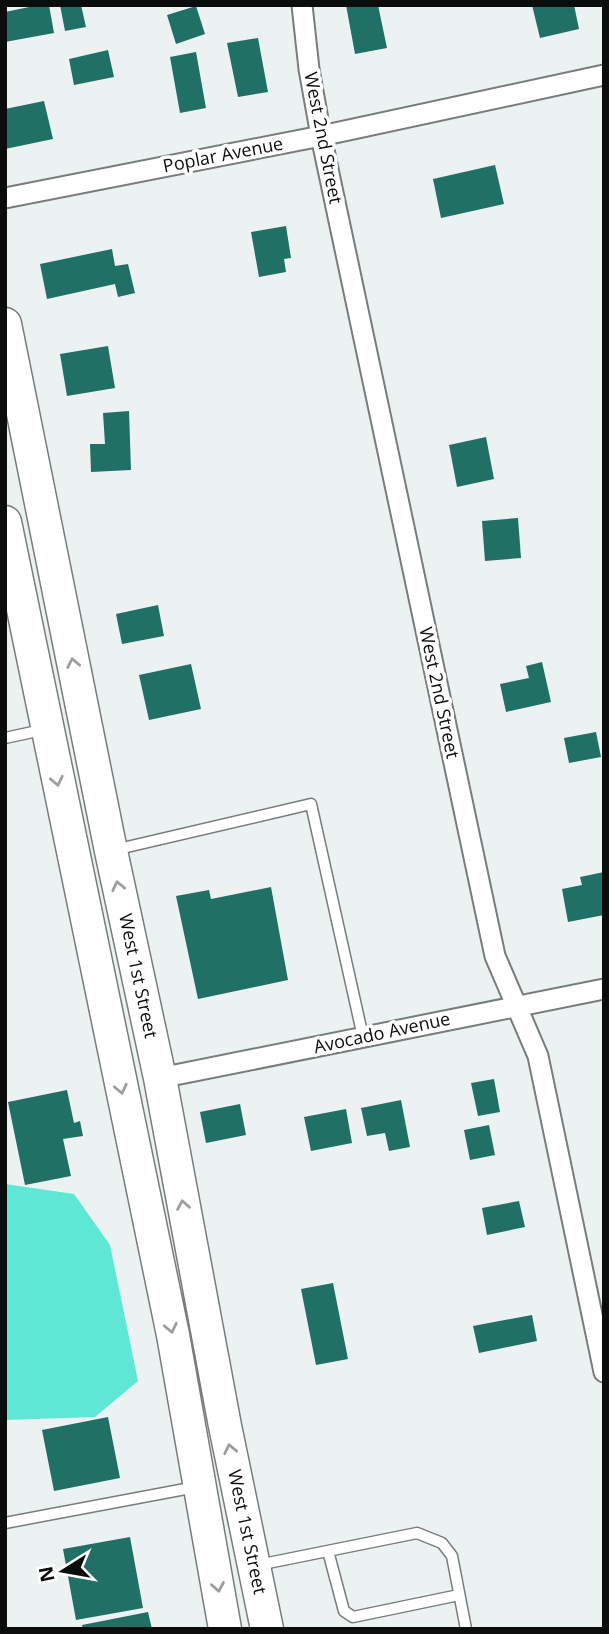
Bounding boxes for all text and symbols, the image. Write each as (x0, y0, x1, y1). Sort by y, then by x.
street label: West 2nd Street (299, 70, 349, 206)
street label: Poplar Avenue (161, 131, 285, 177)
street label: West 2nd Street (414, 625, 466, 761)
one-way arrow (66, 657, 81, 669)
one-way arrow (49, 775, 64, 787)
one-way arrow (112, 880, 127, 892)
street label: West 1st Street (114, 911, 164, 1040)
street label: Avocado Avenue (311, 1006, 452, 1058)
one-way arrow (113, 1083, 128, 1095)
one-way arrow (176, 1199, 191, 1211)
one-way arrow (162, 1322, 177, 1334)
one-way arrow (224, 1443, 239, 1455)
street label: West 1st Street (223, 1467, 273, 1596)
north arrow (28, 1536, 98, 1606)
text: N (32, 1564, 61, 1584)
one-way arrow (210, 1581, 225, 1593)

